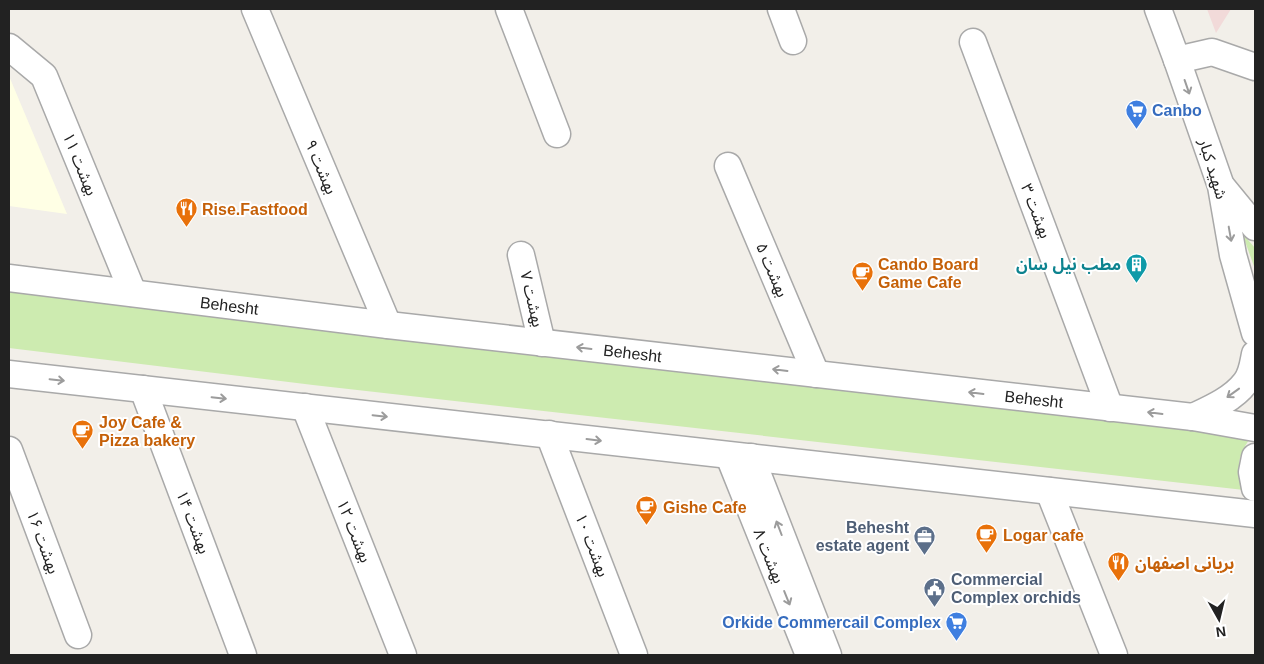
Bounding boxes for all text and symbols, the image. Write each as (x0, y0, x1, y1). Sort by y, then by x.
one-way arrow (1183, 79, 1192, 95)
supermarket icon: Canbo (1124, 98, 1148, 129)
place label: Canbo (1152, 102, 1202, 119)
street label: ۱۱ بهشت (59, 130, 100, 198)
street label: شهید کبار (1195, 136, 1230, 202)
street label: ۹ بهشت (301, 137, 340, 197)
street label: ۳ بهشت (1017, 181, 1054, 241)
restaurant icon: Rise.Fastfood (174, 197, 198, 228)
place label: Rise.Fastfood (202, 201, 308, 218)
one-way arrow (1225, 225, 1235, 241)
street label: ۵ بهشت (752, 240, 791, 300)
building icon: مطب نیل سان (1125, 252, 1149, 283)
place label: Cando Board Game Cafe (878, 256, 978, 291)
place label: مطب نیل سان (1016, 256, 1121, 274)
cafe icon: Cando Board Game Cafe (850, 261, 874, 292)
street label: ۷ بهشت (516, 269, 547, 329)
street label: Behesht (199, 293, 260, 317)
street label: Behesht (602, 341, 663, 365)
one-way arrow (576, 343, 592, 353)
one-way arrow (772, 365, 788, 375)
one-way arrow (49, 375, 65, 385)
street label: Behesht (1004, 387, 1065, 411)
one-way arrow (969, 388, 985, 398)
one-way arrow (1226, 388, 1240, 398)
one-way arrow (210, 393, 226, 403)
one-way arrow (1148, 408, 1164, 418)
one-way arrow (372, 411, 388, 421)
place label: Joy Cafe & Pizza bakery (99, 414, 195, 449)
cafe icon: Joy Cafe & Pizza bakery (71, 419, 95, 450)
one-way arrow (586, 435, 602, 445)
street label: ۱۴ بهشت (172, 488, 213, 556)
cafe icon: Gishe Cafe (635, 495, 659, 526)
street label: ۱۲ بهشت (333, 497, 374, 565)
place label: Gishe Cafe (663, 499, 747, 516)
street label: ۱۶ بهشت (23, 508, 62, 576)
street label: ۱۰ بهشت (571, 511, 612, 579)
place label: Behesht estate agent (816, 519, 910, 554)
one-way arrow (773, 521, 783, 536)
cafe icon: Logar cafe (975, 523, 999, 554)
office icon: Behesht estate agent (913, 524, 937, 555)
street label: ۸ بهشت (749, 526, 788, 586)
place label: Logar cafe (1003, 527, 1084, 544)
restaurant icon: بریانی اصفهان (1107, 551, 1131, 582)
place label: بریانی اصفهان (1135, 555, 1234, 573)
place label: Commercial Complex orchids (951, 571, 1081, 606)
public building icon: Commercial Complex orchids (923, 576, 947, 607)
one-way arrow (783, 591, 792, 606)
north arrow (1194, 594, 1244, 644)
supermarket icon: Orkide Commercail Complex (945, 610, 969, 641)
place label: Orkide Commercail Complex (722, 614, 941, 631)
text: N (1215, 623, 1227, 641)

